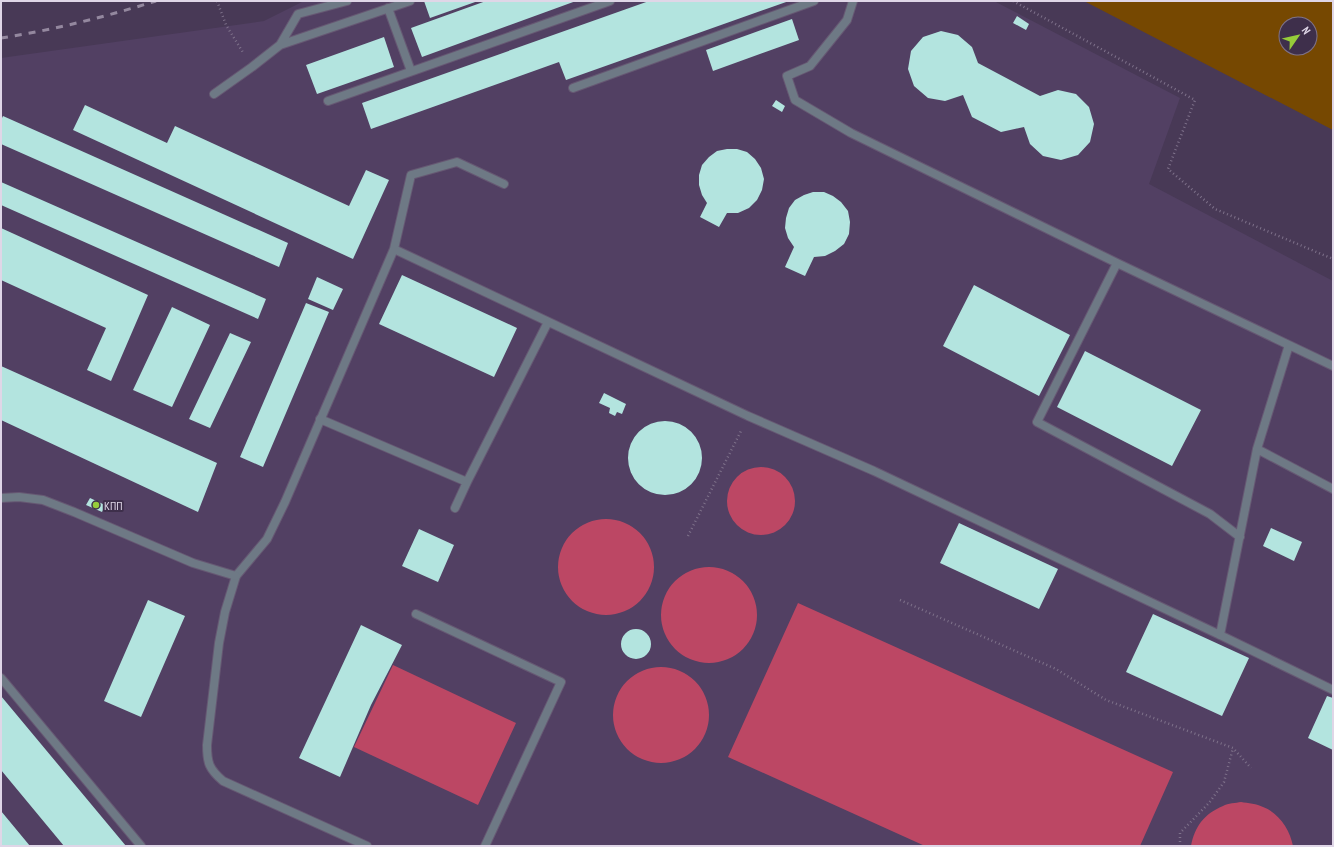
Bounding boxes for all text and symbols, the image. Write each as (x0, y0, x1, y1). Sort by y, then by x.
north arrow (1278, 16, 1318, 56)
text: N (1299, 24, 1314, 37)
place label: КПП (104, 498, 123, 513)
marker: КПП (91, 500, 101, 510)

